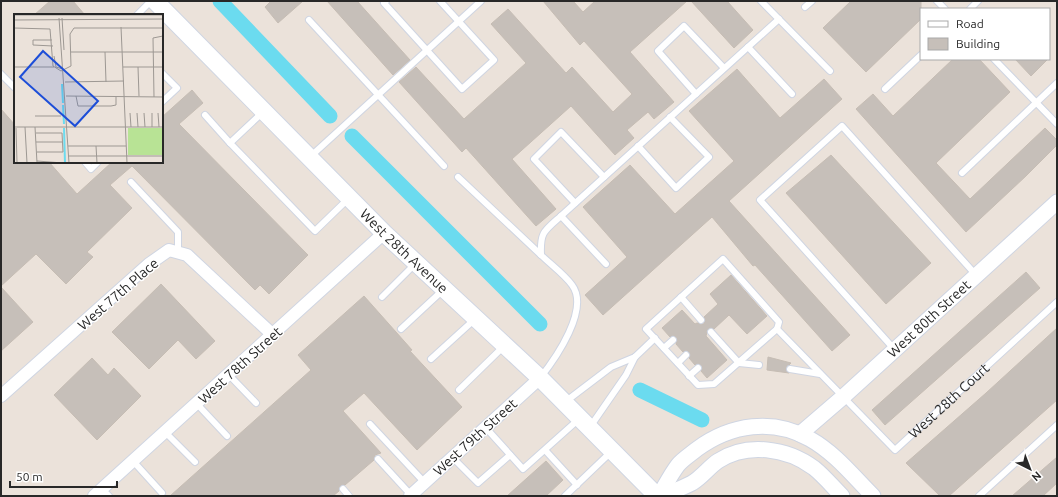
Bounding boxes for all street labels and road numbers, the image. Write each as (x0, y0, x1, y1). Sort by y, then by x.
street label: West 28th Avenue (357, 206, 451, 296)
street label: West 77th Place (75, 255, 161, 333)
street label: West 80th Street (884, 276, 974, 361)
street label: West 78th Street (195, 323, 285, 407)
street label: West 28th Court (905, 360, 993, 442)
street label: West 79th Street (430, 395, 520, 479)

